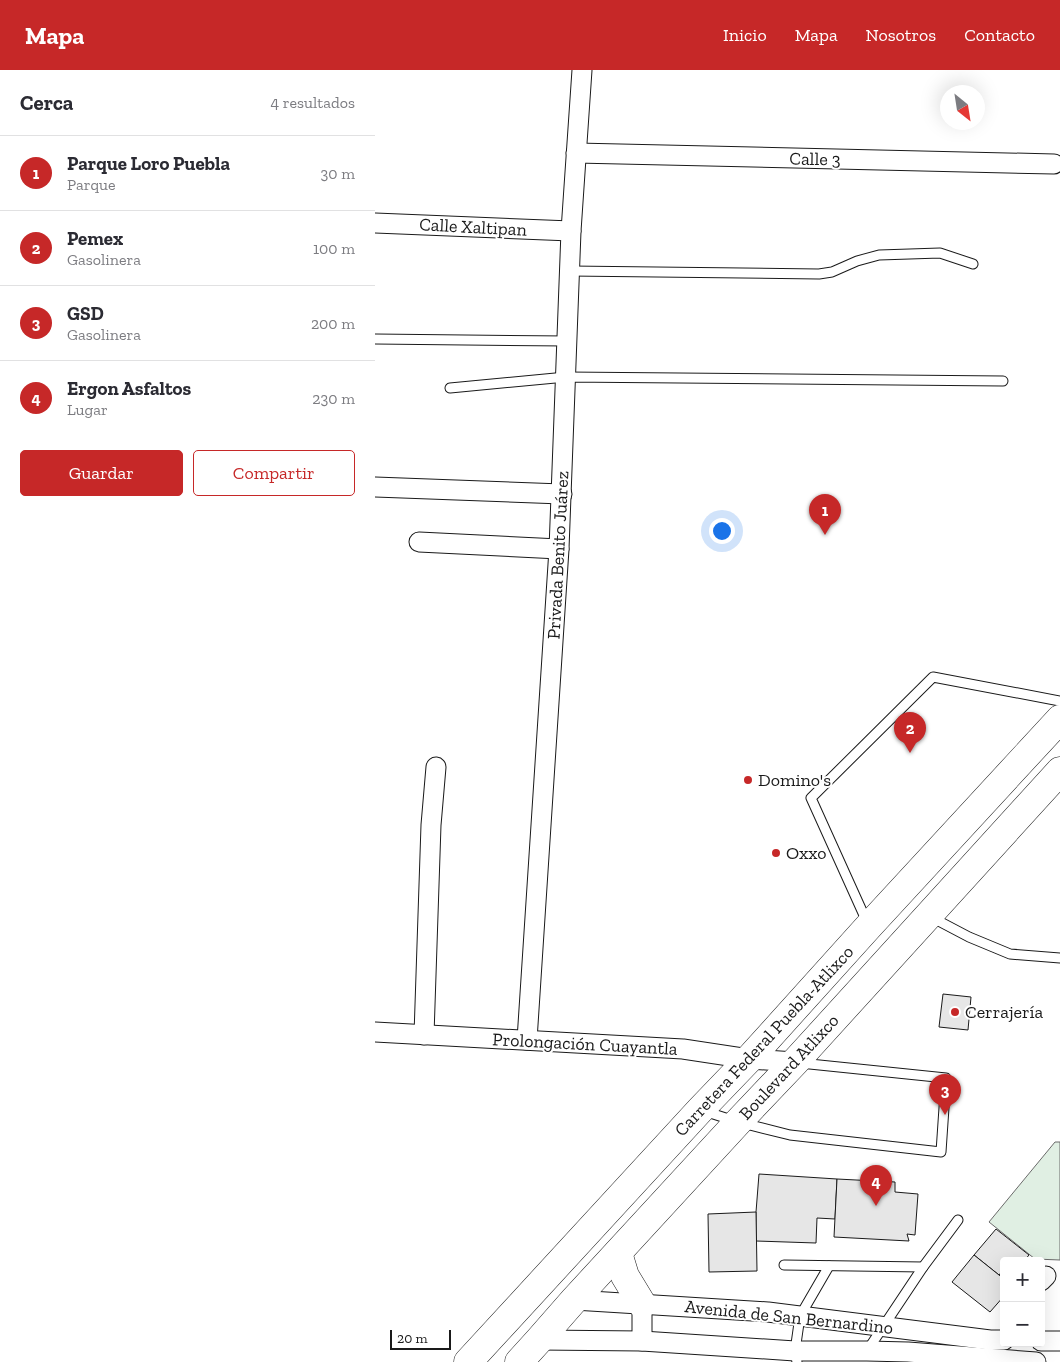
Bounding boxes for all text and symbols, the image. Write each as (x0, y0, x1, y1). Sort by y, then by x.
text: Mapa (25, 21, 84, 50)
text: Inicio (723, 24, 767, 46)
text: Mapa (795, 24, 838, 46)
text: Nosotros (866, 24, 936, 46)
text: Contacto (964, 24, 1035, 46)
north arrow (940, 85, 985, 130)
text: Cerca (20, 90, 73, 115)
text: 4 resultados (271, 93, 355, 112)
street label: Calle 3 (789, 148, 841, 170)
text: Parque Loro Puebla (67, 152, 230, 175)
text: 1 (33, 164, 39, 183)
text: 30 m (321, 164, 355, 183)
text: Parque (67, 175, 116, 194)
street label: Calle Xaltipan (419, 213, 528, 241)
text: Pemex (67, 227, 123, 250)
text: 2 (32, 239, 40, 258)
text: 100 m (313, 239, 355, 258)
text: Gasolinera (67, 250, 141, 269)
text: GSD (67, 302, 104, 325)
text: 3 (32, 314, 40, 333)
text: 200 m (311, 314, 355, 333)
text: Gasolinera (67, 325, 141, 344)
text: Ergon Asfaltos (67, 377, 191, 400)
text: 4 (31, 389, 41, 408)
text: 230 m (312, 389, 355, 408)
text: Lugar (67, 400, 108, 419)
button: Guardar (20, 450, 183, 496)
button: Compartir (193, 450, 355, 496)
street label: Privada Benito Juárez (543, 470, 573, 640)
pin: 1 (809, 494, 841, 535)
your location (709, 518, 735, 544)
pin: 2 (894, 712, 926, 753)
place label: Domino's (758, 769, 831, 791)
marker: Domino's (742, 774, 754, 786)
place label: Oxxo (786, 842, 826, 864)
marker: Oxxo (770, 847, 782, 859)
street label: Carretera Federal Puebla-Atlixco (670, 941, 858, 1141)
place label: Cerrajería (965, 1001, 1043, 1023)
marker: Cerrajería (949, 1006, 961, 1018)
street label: Boulevard Atlixco (734, 1010, 844, 1124)
street label: Prolongación Cuayantla (492, 1028, 678, 1060)
pin: 3 (929, 1074, 961, 1115)
pin: 4 (860, 1165, 892, 1206)
map controls (1000, 1257, 1045, 1347)
button: + (1000, 1257, 1045, 1302)
street label: Avenida de San Bernardino (684, 1295, 894, 1339)
button: − (1000, 1302, 1045, 1347)
scale bar (390, 1327, 451, 1350)
text: 20 m (397, 1330, 428, 1347)

